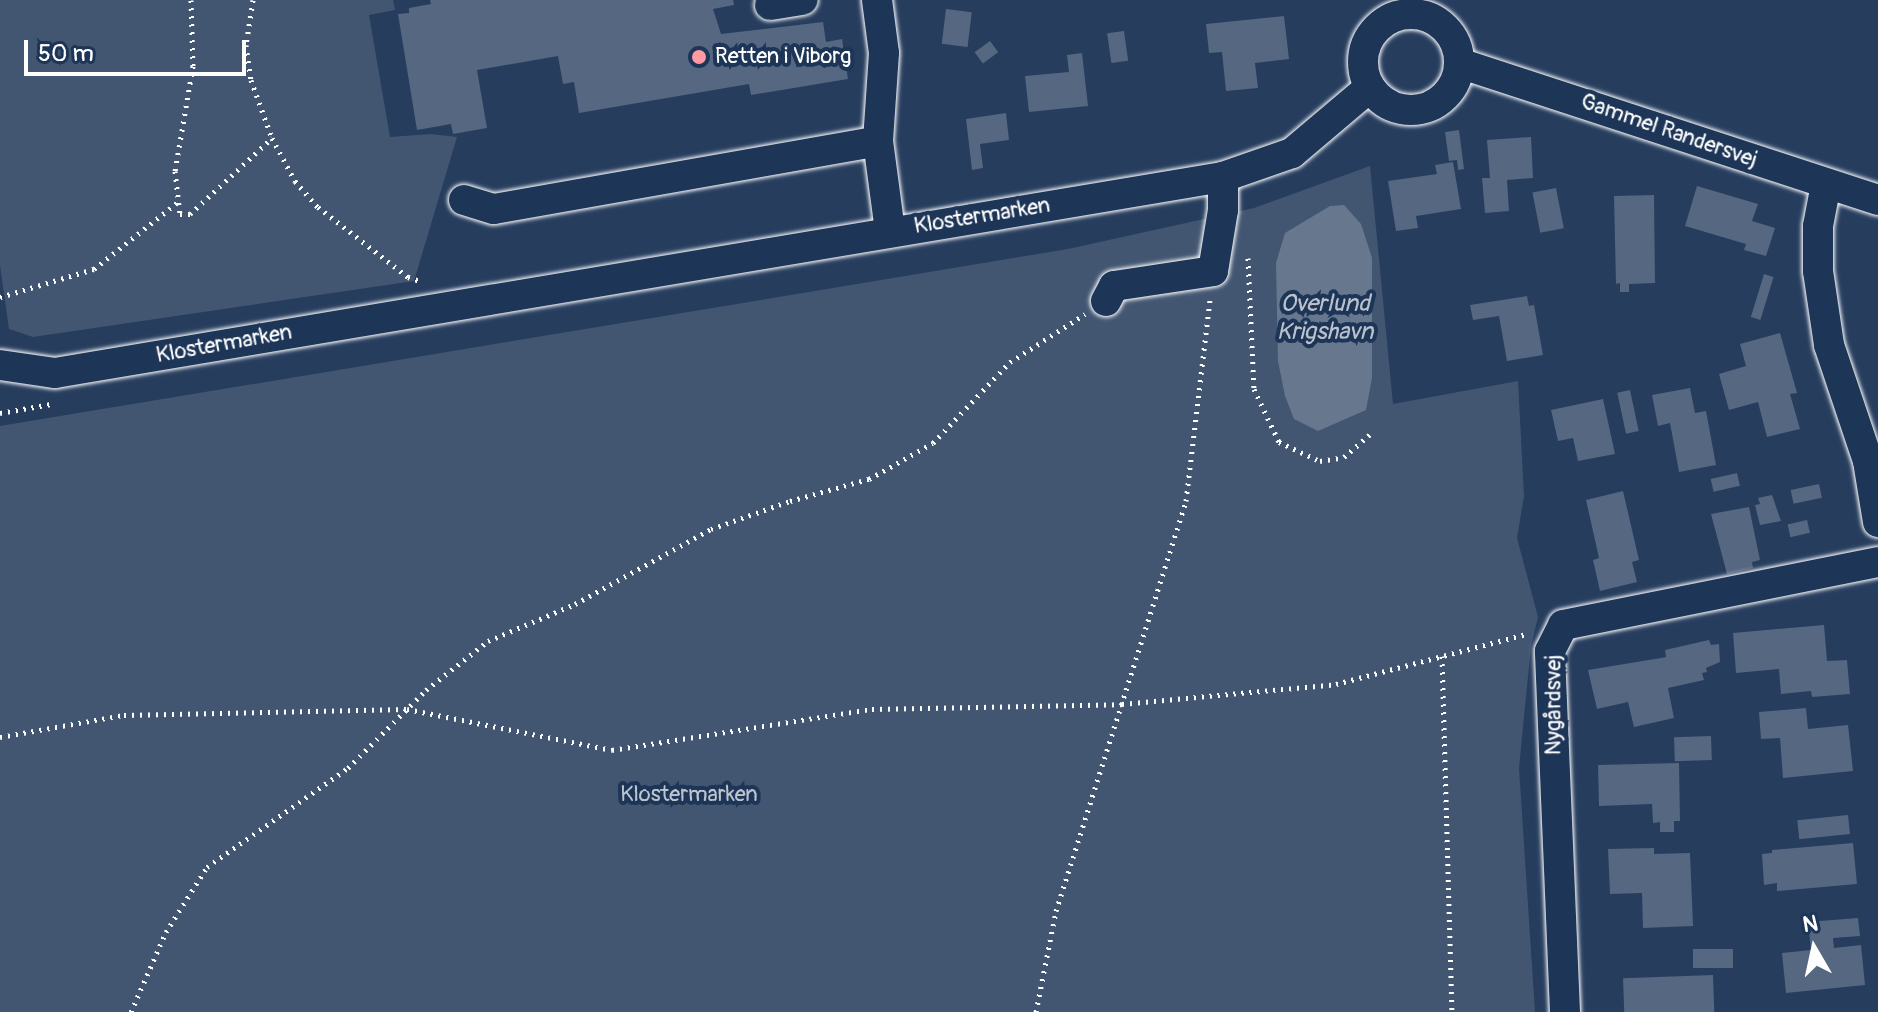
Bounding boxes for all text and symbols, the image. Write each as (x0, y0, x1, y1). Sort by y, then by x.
scale bar (28, 24, 250, 74)
text: 50 m (38, 39, 94, 68)
place label: Retten i Viborg (715, 44, 851, 70)
marker: Retten i Viborg (690, 48, 708, 66)
street label: Gammel Randersvej (1577, 88, 1761, 174)
street label: Klostermarken (912, 192, 1052, 240)
water label: Overlund Krigshavn (1277, 290, 1373, 346)
street label: Klostermarken (154, 319, 294, 369)
street label: Nygårdsvej (1541, 655, 1567, 755)
park label: Klostermarken (620, 782, 758, 808)
north arrow (1774, 908, 1854, 988)
text: N (1801, 909, 1820, 939)

